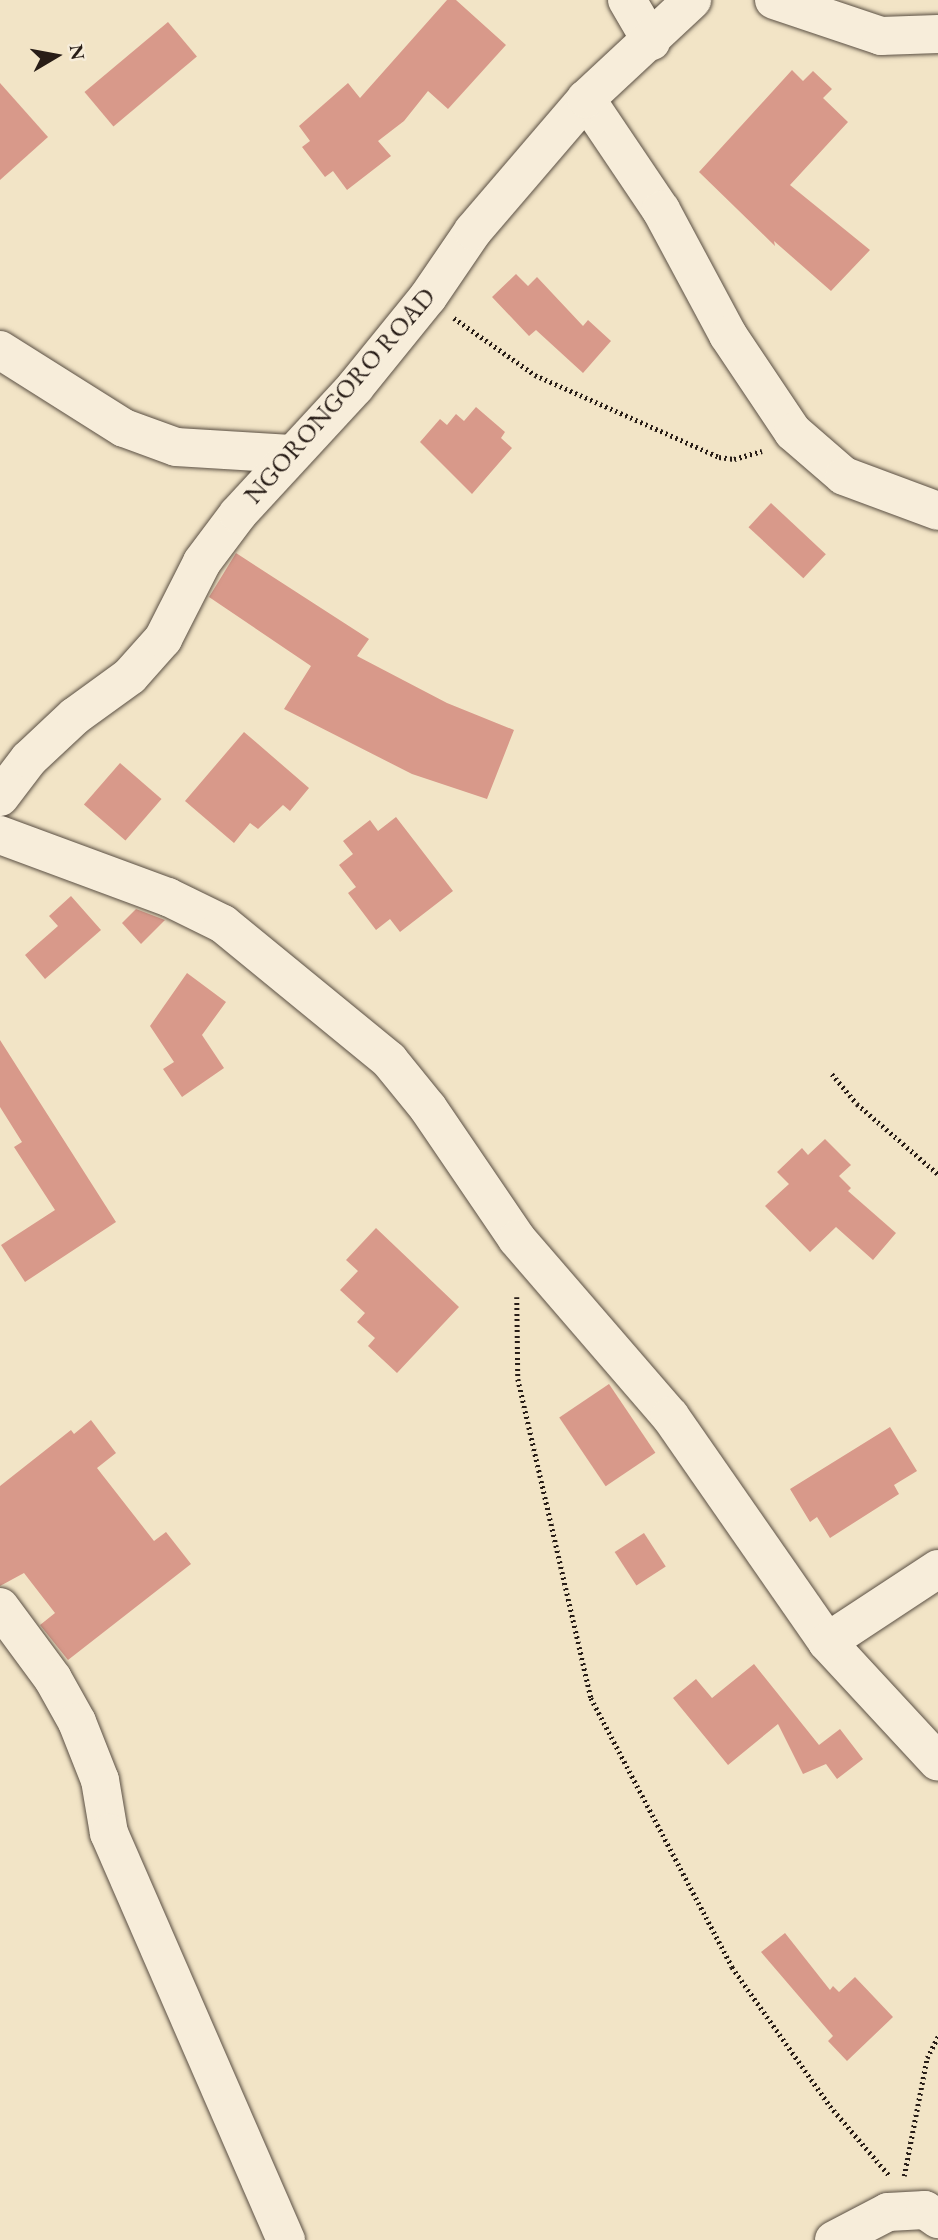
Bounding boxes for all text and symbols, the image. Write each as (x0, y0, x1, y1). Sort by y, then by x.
north arrow (21, 21, 91, 91)
text: N (64, 43, 91, 62)
street label: NGORONGORO ROAD (238, 282, 442, 510)

